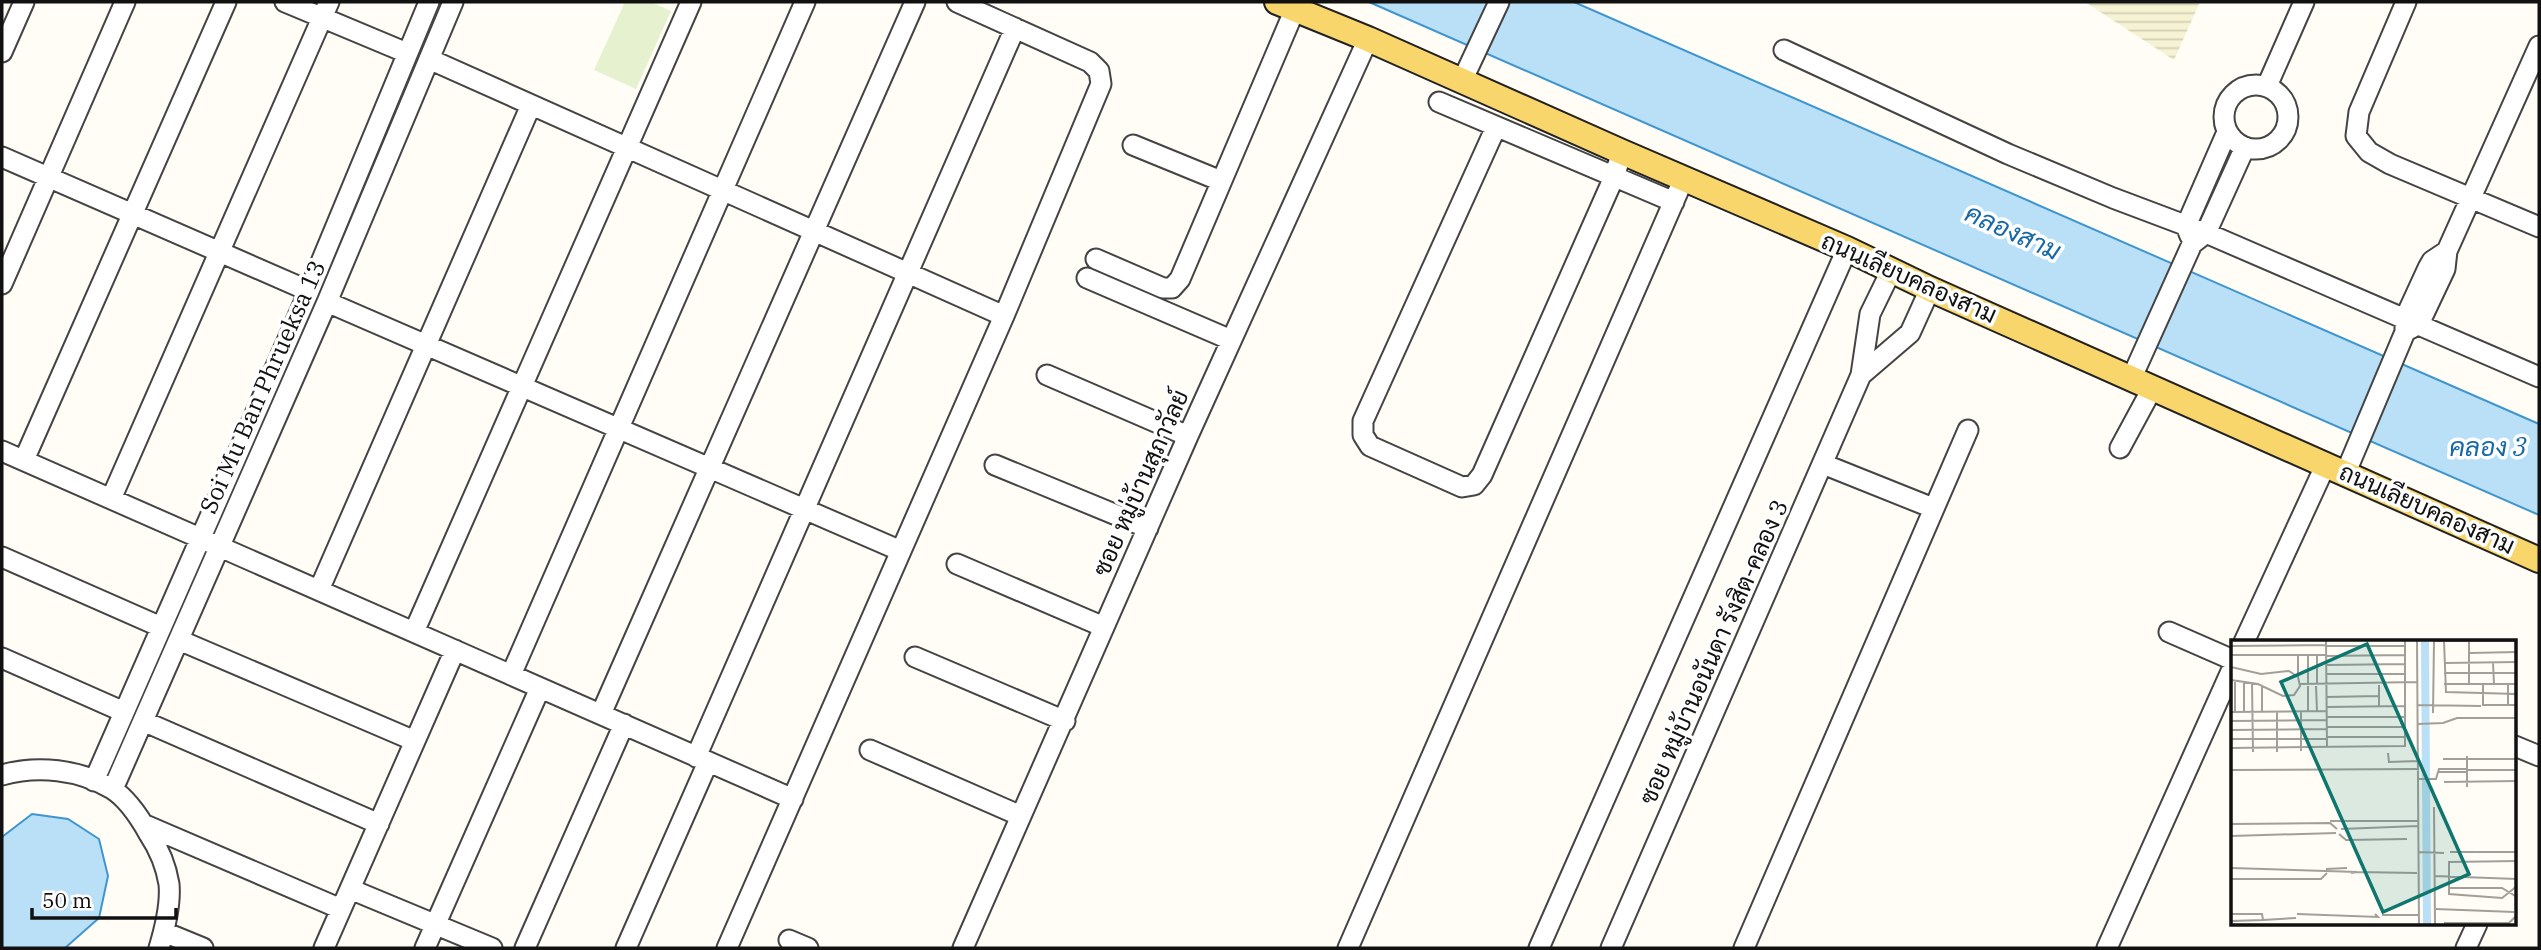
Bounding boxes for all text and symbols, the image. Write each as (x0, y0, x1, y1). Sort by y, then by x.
water label: คลองสาม (1960, 195, 2067, 267)
street label: ถนนเลียบคลองสาม (1817, 224, 2002, 330)
street label: Soi Mu Ban Phrueksa 13 (192, 255, 332, 518)
street label: ซอย หมู่บ้านสุภาวัลย์ (1085, 384, 1197, 582)
water label: คลอง 3 (2449, 429, 2527, 463)
street label: ถนนเลียบคลองสาม (2335, 455, 2520, 561)
street label: ซอย หมู่บ้านอนันดา รังสิต-คลอง 3 (1631, 494, 1797, 810)
inset map (2231, 640, 2516, 926)
scale bar (32, 876, 175, 920)
text: 50 m (42, 886, 92, 914)

